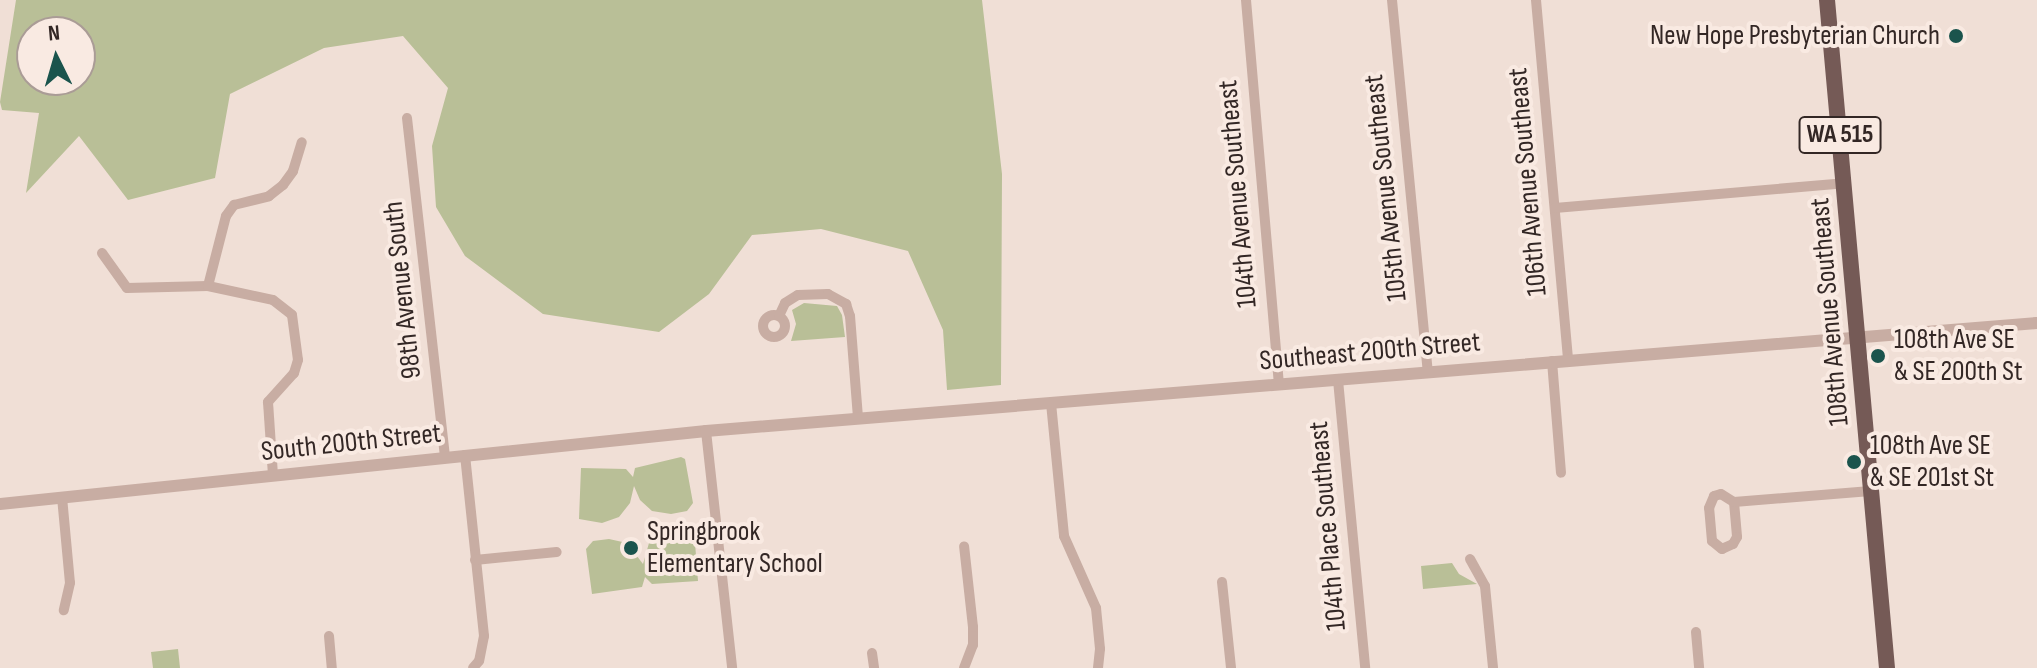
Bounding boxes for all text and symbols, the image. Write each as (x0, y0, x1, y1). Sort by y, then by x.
north arrow (16, 16, 96, 96)
place label: New Hope Presbyterian Church (1650, 19, 1940, 53)
text: N (47, 20, 61, 48)
marker: New Hope Presbyterian Church (1947, 27, 1965, 45)
street label: 106th Avenue Southeast (1501, 67, 1555, 297)
street label: 105th Avenue Southeast (1357, 73, 1415, 303)
street label: 104th Avenue Southeast (1211, 79, 1265, 309)
road number: WA 515 (1798, 113, 1882, 157)
street label: 108th Avenue Southeast (1803, 197, 1857, 427)
street label: 98th Avenue South (377, 200, 429, 380)
place label: 108th Ave SE & SE 200th St (1894, 323, 2023, 389)
street label: Southeast 200th Street (1258, 326, 1482, 378)
marker: 108th Ave SE & SE 200th St (1869, 347, 1887, 365)
street label: South 200th Street (259, 417, 443, 469)
street label: 104th Place Southeast (1302, 420, 1354, 632)
place label: 108th Ave SE & SE 201st St (1870, 429, 1994, 495)
marker: 108th Ave SE & SE 201st St (1845, 453, 1863, 471)
place label: Springbrook Elementary School (647, 515, 823, 581)
marker: Springbrook Elementary School (622, 539, 640, 557)

